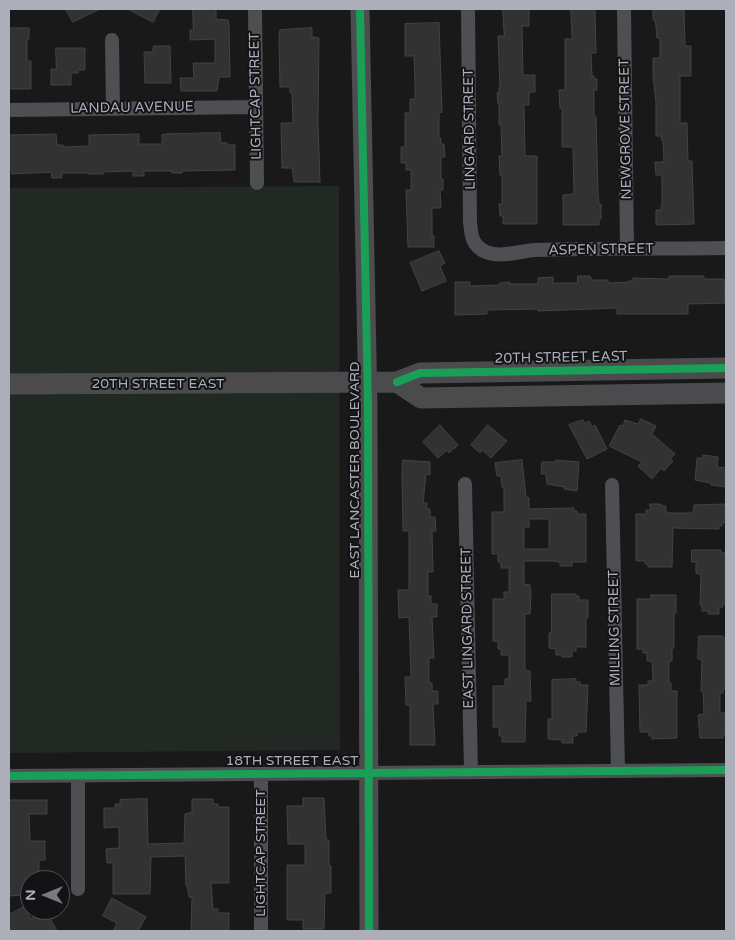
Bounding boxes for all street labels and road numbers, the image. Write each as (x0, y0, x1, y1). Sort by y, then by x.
street label: LIGHTCAP STREET (246, 32, 266, 160)
street label: NEWGROVE STREET (616, 58, 636, 200)
street label: LINGARD STREET (461, 68, 479, 190)
street label: LANDAU AVENUE (70, 99, 194, 117)
street label: ASPEN STREET (548, 241, 654, 259)
street label: 20TH STREET EAST (494, 348, 628, 368)
street label: EAST LANCASTER BOULEVARD (347, 361, 363, 579)
street label: 20TH STREET EAST (92, 376, 224, 392)
street label: EAST LINGARD STREET (458, 547, 478, 709)
street label: MILLING STREET (606, 570, 624, 686)
street label: 18TH STREET EAST (226, 753, 358, 769)
street label: LIGHTCAP STREET (253, 789, 269, 917)

